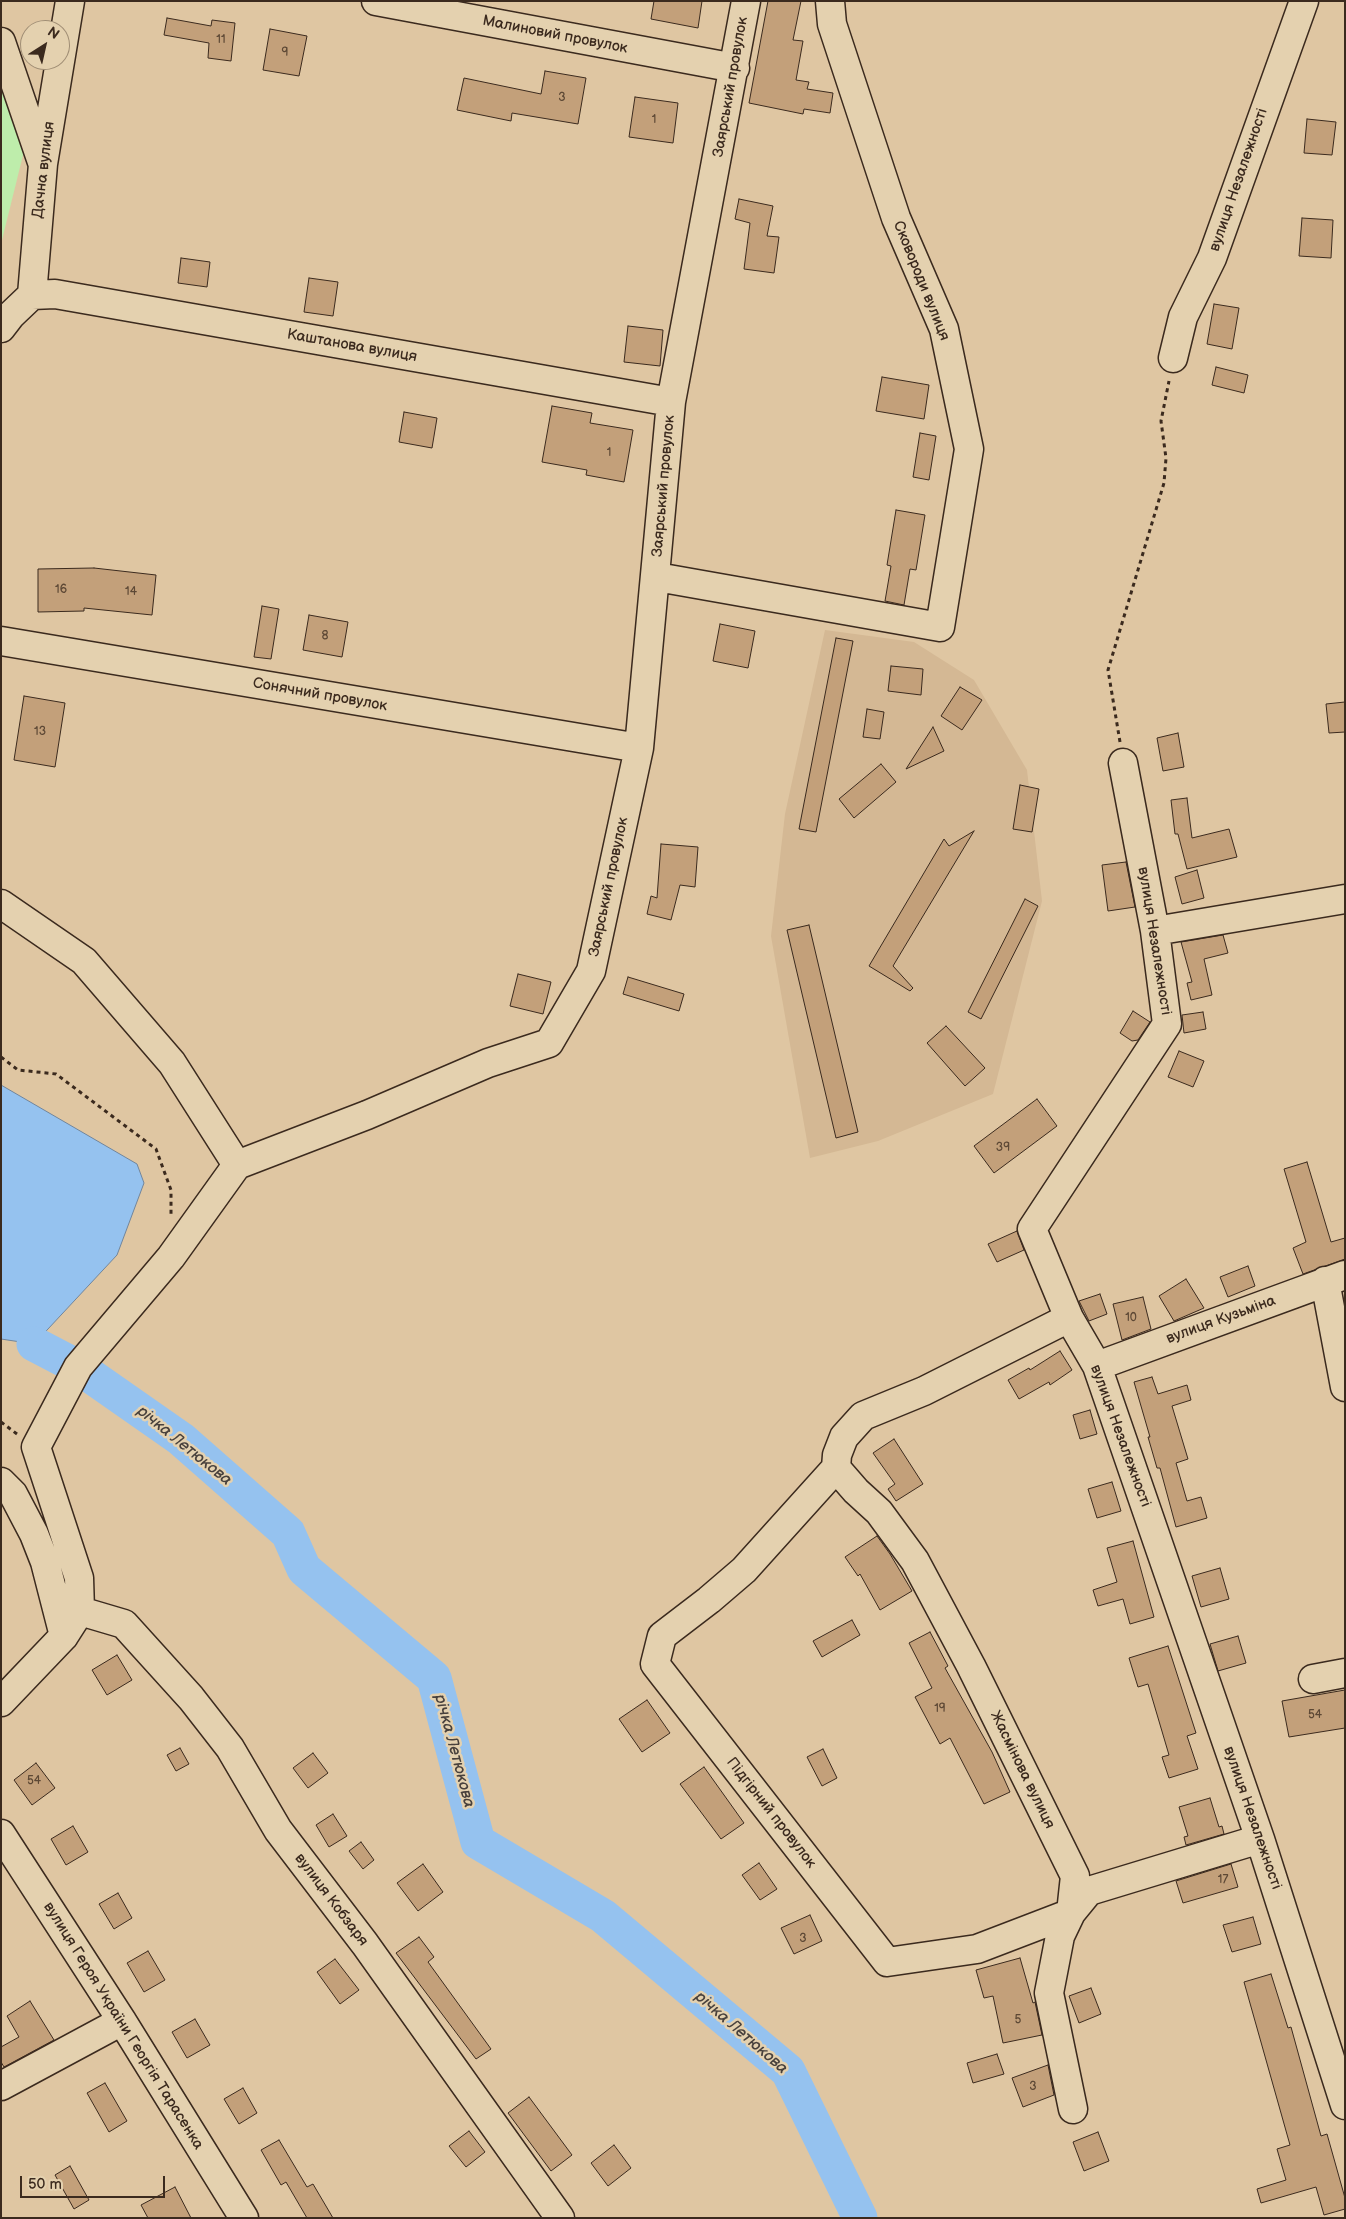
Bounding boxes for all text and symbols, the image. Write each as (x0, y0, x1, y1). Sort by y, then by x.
street label: Малиновий провулок (481, 12, 629, 58)
street label: Заярський провулок (710, 15, 752, 159)
north arrow (20, 20, 70, 70)
text: N (44, 23, 62, 43)
house number: 11 (216, 33, 226, 47)
house number: 9 (282, 46, 288, 60)
house number: 3 (558, 91, 566, 105)
street label: вулиця Незалежності (1206, 106, 1272, 254)
house number: 1 (652, 113, 656, 127)
street label: Дачна вулиця (29, 121, 59, 219)
street label: Сковороди вулиця (889, 218, 953, 344)
street label: Каштанова вулиця (286, 326, 418, 366)
street label: Заярський провулок (649, 414, 679, 558)
house number: 1 (607, 446, 611, 460)
house number: 16 (55, 583, 67, 597)
house number: 14 (125, 585, 137, 599)
house number: 8 (322, 629, 328, 643)
street label: Сонячний провулок (251, 674, 389, 716)
house number: 13 (34, 725, 46, 739)
street label: Заярський провулок (585, 816, 633, 958)
street label: вулиця Незалежності (1133, 865, 1175, 1017)
house number: 39 (996, 1141, 1010, 1155)
street label: вулиця Кузьміна (1164, 1292, 1278, 1348)
house number: 10 (1125, 1311, 1137, 1325)
street label: вулиця Незалежності (1086, 1362, 1154, 1510)
water label: річка Летюкова (133, 1402, 235, 1490)
water label: річка Летюкова (430, 1692, 478, 1810)
house number: 19 (934, 1702, 946, 1716)
street label: Жасмінова вулиця (986, 1708, 1058, 1832)
house number: 54 (1308, 1708, 1322, 1722)
street label: вулиця Незалежності (1219, 1744, 1285, 1892)
street label: Підгірний провулок (722, 1754, 820, 1872)
house number: 54 (27, 1774, 41, 1788)
street label: вулиця Кобзаря (290, 1850, 372, 1950)
house number: 17 (1218, 1873, 1228, 1887)
street label: вулиця Героя України Георгія Тарасенка (39, 1899, 207, 2153)
house number: 3 (799, 1932, 807, 1946)
water label: річка Летюкова (691, 1987, 791, 2079)
house number: 5 (1015, 2013, 1021, 2027)
house number: 3 (1029, 2080, 1037, 2094)
scale bar (22, 2166, 168, 2198)
text: 50 m (28, 2175, 62, 2194)

